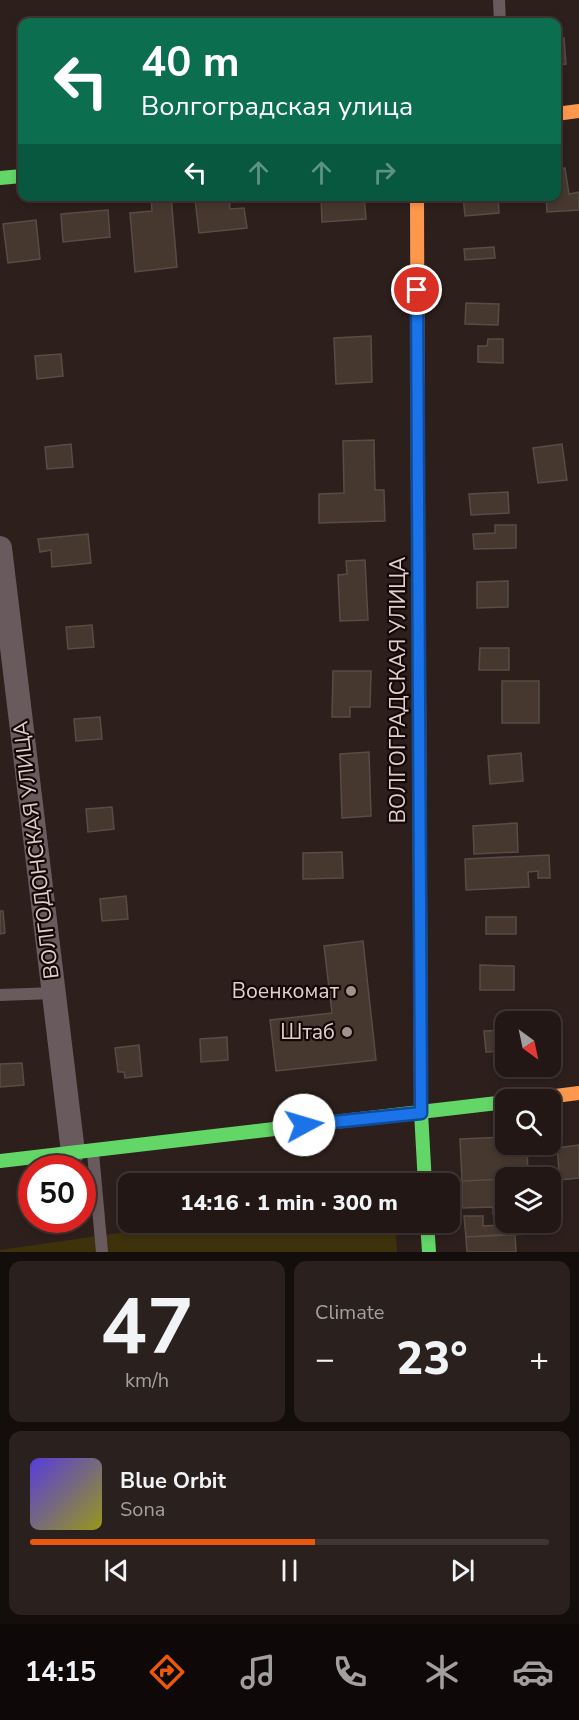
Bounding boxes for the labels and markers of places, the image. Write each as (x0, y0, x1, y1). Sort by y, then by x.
pin (391, 264, 442, 315)
place label: Военкомат (232, 977, 340, 1005)
marker: Военкомат (344, 984, 358, 998)
place label: Штаб (280, 1018, 335, 1046)
marker: Штаб (340, 1025, 354, 1039)

